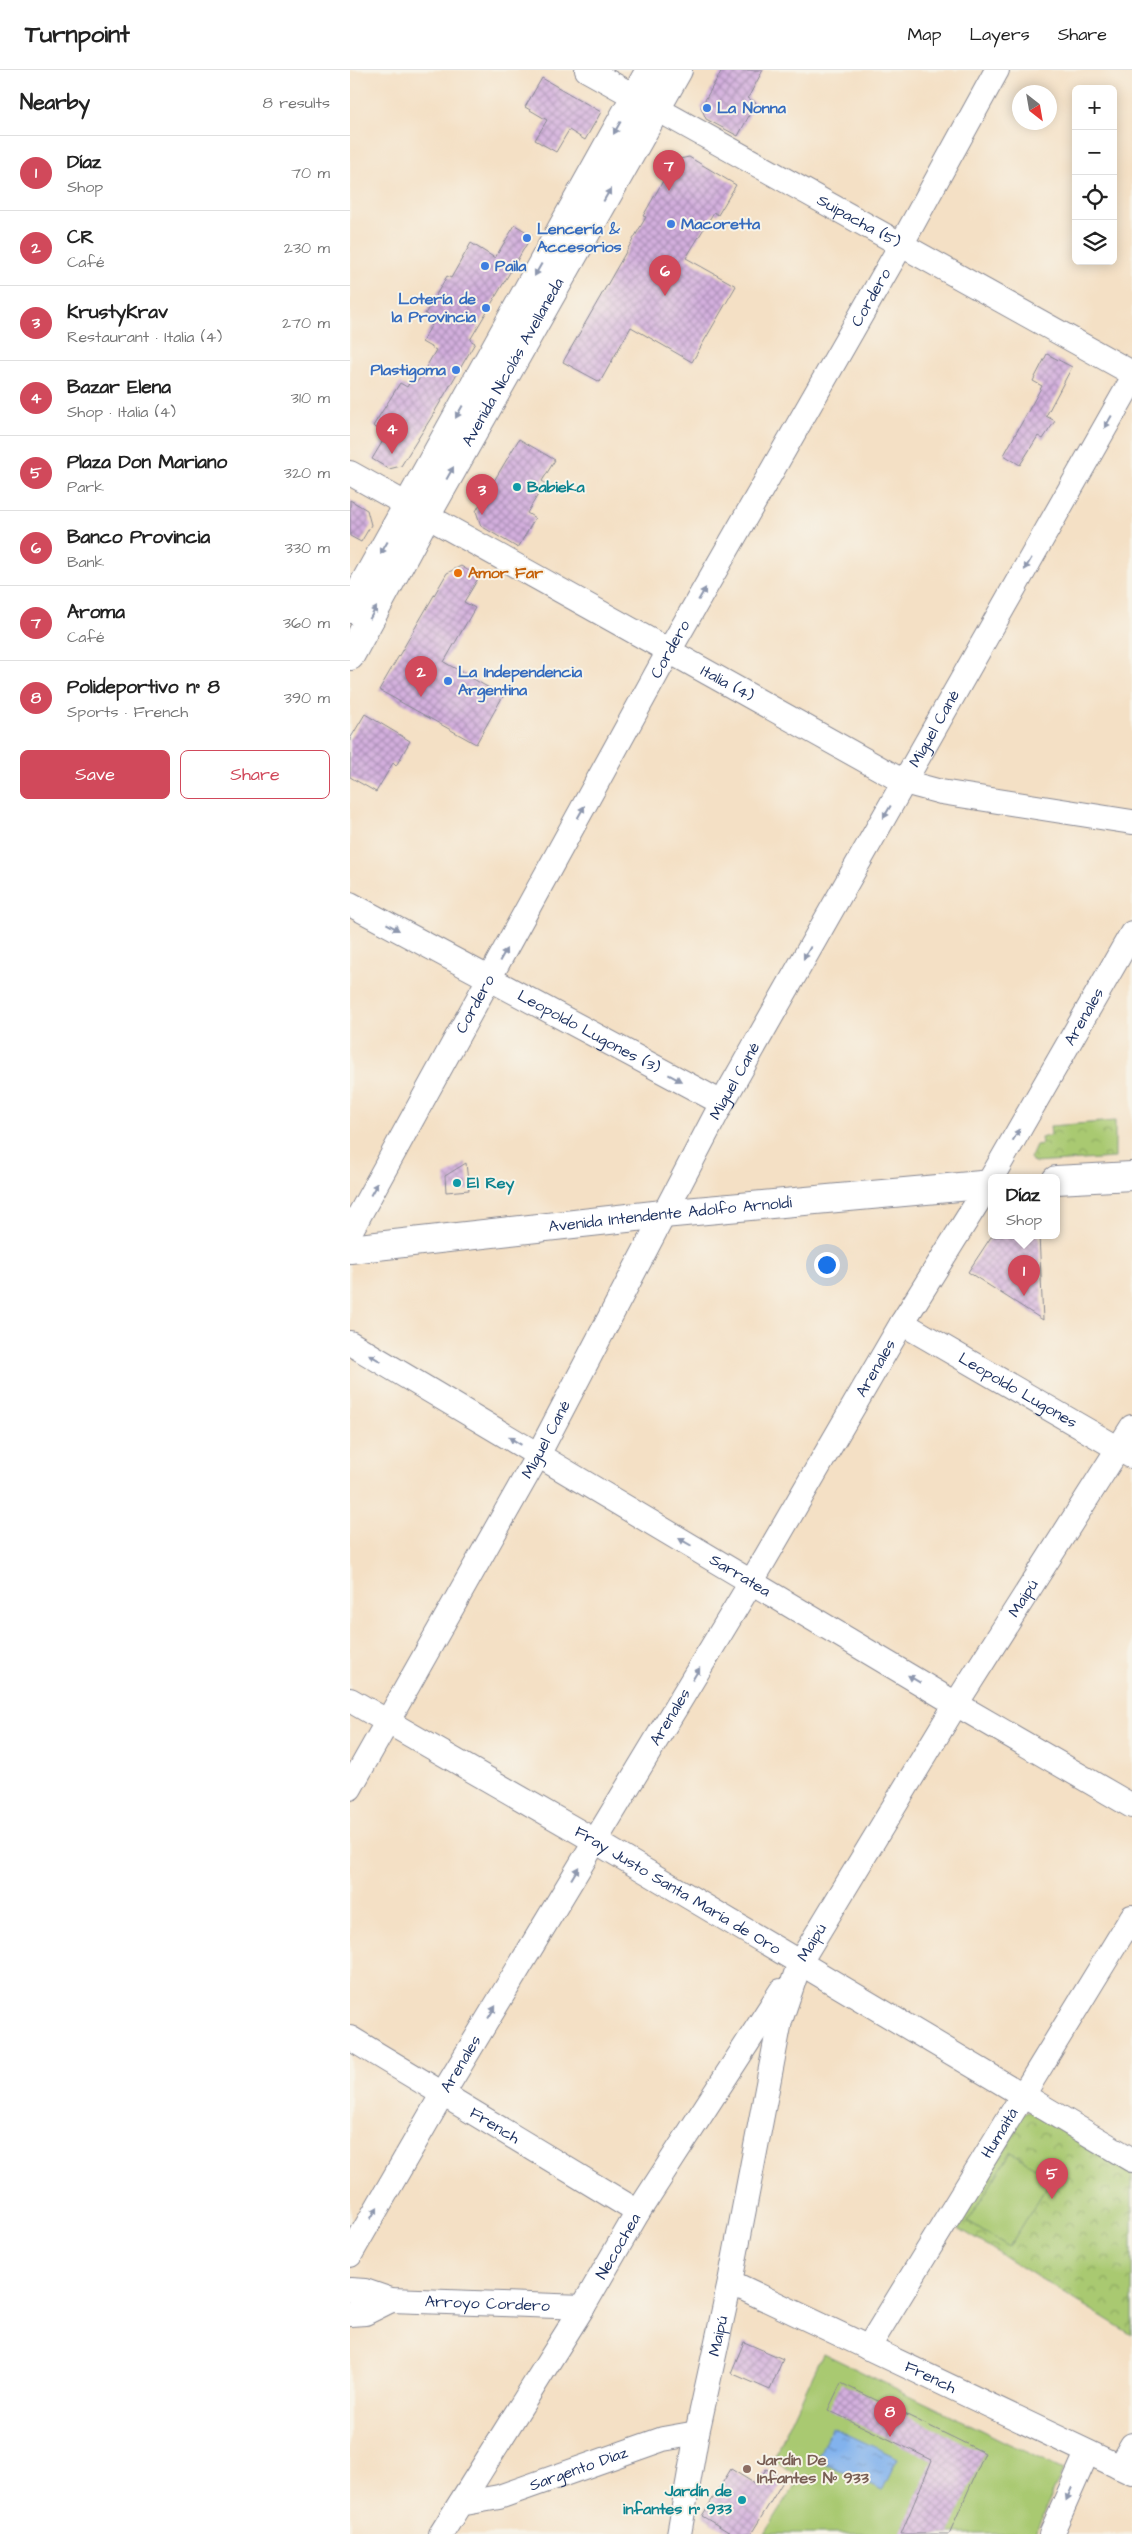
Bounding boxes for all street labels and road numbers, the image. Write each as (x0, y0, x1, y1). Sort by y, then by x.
street label: Suipacha (5) (813, 189, 905, 253)
street label: Cordero (846, 264, 896, 331)
street label: Avenida Nicolás Avellaneda (457, 274, 569, 450)
street label: Cordero (645, 616, 695, 682)
street label: Italia (4) (697, 660, 758, 707)
street label: Miguel Cané (904, 686, 965, 771)
street label: Cordero (450, 971, 500, 1037)
street label: Arenales (1059, 984, 1109, 1049)
street label: Leopoldo Lugones (3) (514, 985, 665, 1079)
street label: Miguel Cané (704, 1038, 765, 1124)
street label: Avenida Intendente Adolfo Arnoldi (547, 1191, 793, 1238)
street label: Arenales (850, 1335, 901, 1401)
street label: Leopoldo Lugones (954, 1347, 1081, 1433)
street label: Miguel Cané (516, 1396, 576, 1482)
street label: Sarratea (705, 1549, 775, 1602)
street label: Maipú (1003, 1575, 1043, 1621)
street label: Arenales (644, 1684, 696, 1750)
street label: Fray Justo Santa María de Oro (571, 1821, 785, 1960)
street label: Maipú (792, 1919, 832, 1966)
street label: Arenales (435, 2031, 487, 2096)
street label: French (466, 2102, 524, 2149)
street label: Humaitá (976, 2104, 1023, 2162)
street label: Necochea (590, 2209, 646, 2283)
street label: Arroyo Cordero (425, 2290, 550, 2317)
street label: Maipú (703, 2314, 733, 2358)
street label: French (901, 2356, 960, 2399)
street label: Sargento Díaz (526, 2441, 631, 2496)

